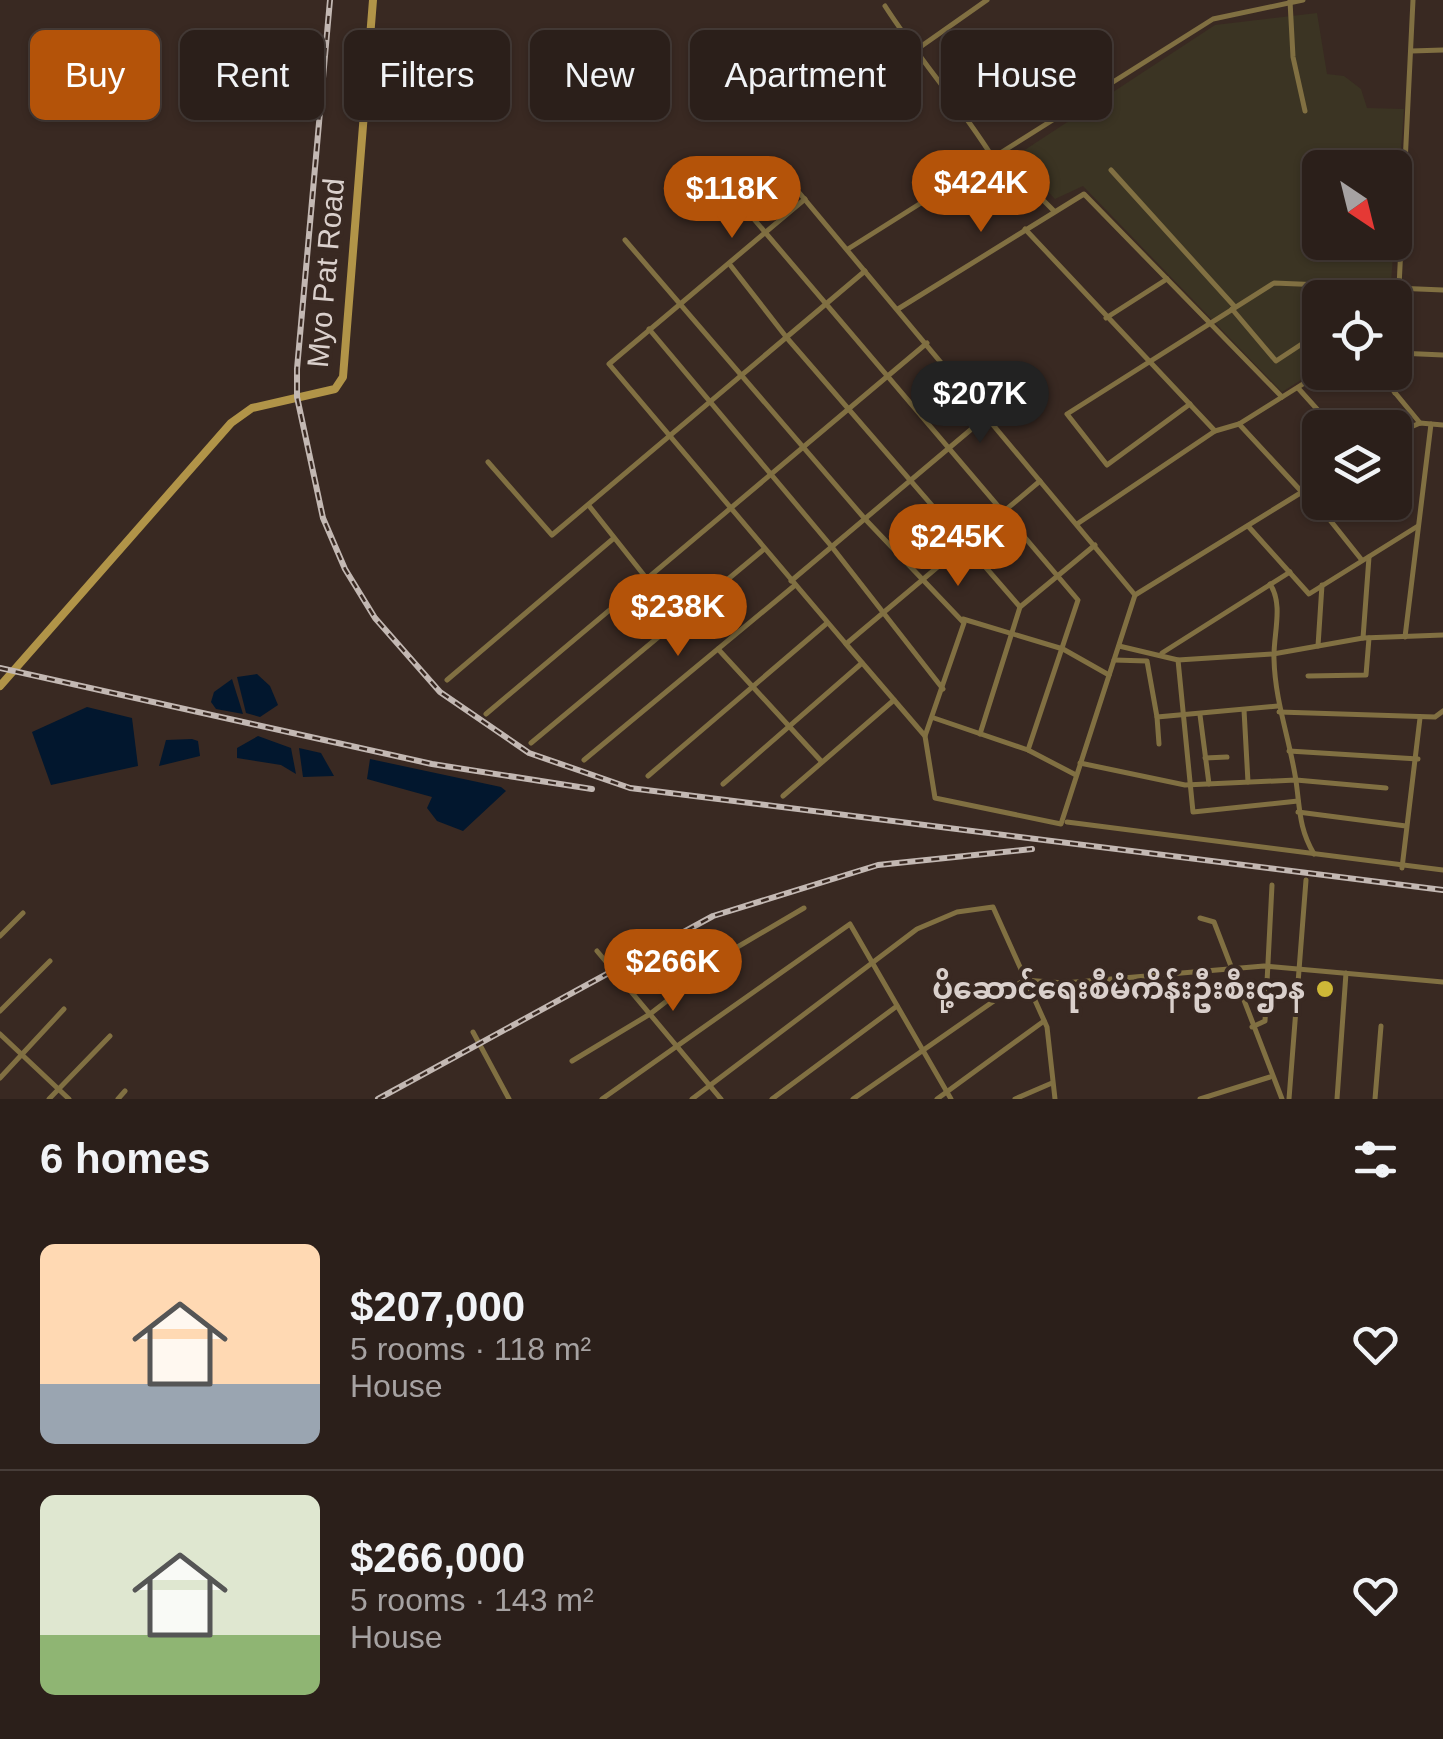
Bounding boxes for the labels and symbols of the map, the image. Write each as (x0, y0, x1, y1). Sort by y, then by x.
pin: $424K (911, 150, 1051, 235)
north arrow (1302, 150, 1412, 260)
pin: $118K (662, 156, 802, 241)
street label: Myo Pat Road (301, 177, 350, 369)
pin: $207K (910, 361, 1050, 446)
pin: $245K (888, 504, 1028, 589)
pin: $238K (608, 574, 748, 659)
pin: $266K (603, 929, 743, 1014)
place label: ပို့ဆောင်ရေးစီမံကိန်းဦးစီးဌာန (932, 968, 1305, 1013)
marker: ပို့ဆောင်ရေးစီမံကိန်းဦးစီးဌာန (1314, 978, 1336, 1000)

